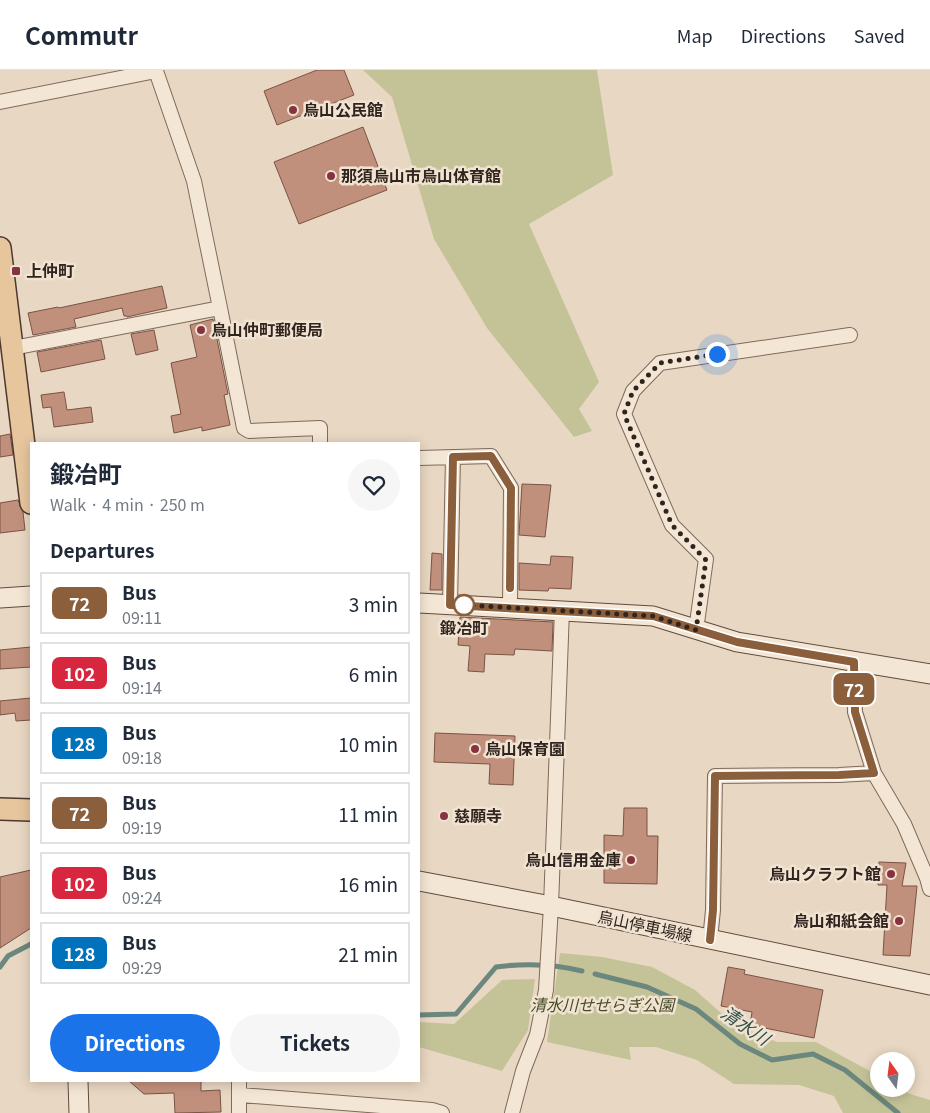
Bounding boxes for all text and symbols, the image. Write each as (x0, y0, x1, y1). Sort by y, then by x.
text: Commutr (25, 17, 138, 52)
text: Map (677, 22, 713, 48)
text: Directions (741, 22, 826, 48)
text: Saved (854, 22, 905, 48)
place label: 烏山公民館 (303, 97, 383, 121)
marker: 烏山公民館 (287, 104, 299, 116)
place label: 那須烏山市烏山体育館 (341, 163, 501, 187)
marker: 那須烏山市烏山体育館 (325, 170, 337, 182)
place label: 上仲町 (26, 258, 74, 282)
marker: 上仲町 (10, 265, 22, 277)
place label: 烏山仲町郵便局 (211, 317, 323, 341)
marker: 烏山仲町郵便局 (195, 324, 207, 336)
your location (705, 342, 730, 367)
text: 鍛冶町 (50, 455, 122, 490)
button: heart (348, 459, 400, 511)
text: Walk · 4 min · 250 m (50, 492, 205, 516)
text: Departures (50, 536, 155, 563)
text: Bus (122, 578, 156, 605)
text: 72 (69, 590, 90, 616)
text: 3 min (349, 590, 398, 617)
marker: 鍛冶町 (453, 594, 475, 616)
text: 09:11 (122, 605, 162, 629)
place label: 鍛冶町 (439, 615, 488, 639)
text: Bus (122, 648, 156, 675)
text: 102 (64, 660, 95, 686)
text: 6 min (349, 660, 398, 687)
line badge: 72 (832, 673, 876, 705)
text: 09:14 (122, 675, 162, 699)
text: 72 (843, 676, 865, 702)
text: Bus (122, 718, 156, 745)
text: 128 (64, 730, 95, 756)
text: 10 min (338, 730, 398, 757)
place label: 烏山保育園 (485, 736, 565, 760)
marker: 烏山保育園 (469, 743, 481, 755)
text: 09:18 (122, 745, 162, 769)
text: Bus (122, 788, 156, 815)
text: 72 (69, 800, 90, 826)
text: 11 min (338, 800, 398, 827)
place label: 慈願寺 (454, 803, 502, 827)
marker: 慈願寺 (438, 810, 450, 822)
text: 09:19 (122, 815, 162, 839)
place label: 烏山信用金庫 (525, 847, 621, 871)
marker: 烏山信用金庫 (625, 854, 637, 866)
text: Bus (122, 858, 156, 885)
place label: 烏山クラフト館 (769, 861, 881, 885)
marker: 烏山クラフト館 (885, 868, 897, 880)
text: 102 (64, 870, 95, 896)
text: 16 min (338, 870, 398, 897)
text: 09:24 (122, 885, 162, 909)
street label: 烏山停車場線 (596, 903, 695, 947)
place label: 烏山和紙会館 (793, 908, 889, 932)
marker: 烏山和紙会館 (893, 915, 905, 927)
text: Bus (122, 928, 156, 955)
text: 128 (64, 940, 95, 966)
text: 21 min (338, 940, 398, 967)
text: 09:29 (122, 955, 162, 979)
park label: 清水川せせらぎ公園 (530, 992, 676, 1016)
water label: 清水川 (716, 998, 777, 1051)
button: Directions (50, 1014, 220, 1072)
button: Tickets (230, 1014, 400, 1072)
north arrow (870, 1052, 915, 1098)
map controls (870, 1052, 915, 1097)

